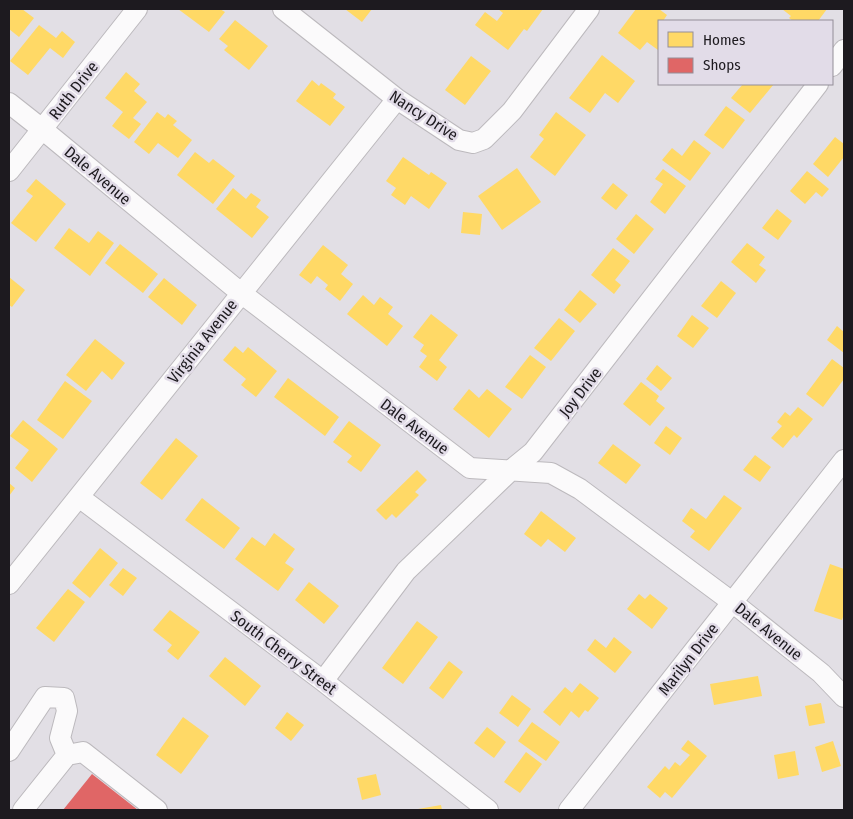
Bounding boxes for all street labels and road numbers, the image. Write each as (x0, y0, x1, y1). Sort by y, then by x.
street label: Ruth Drive (45, 57, 102, 123)
street label: Nancy Drive (386, 86, 462, 145)
street label: Dale Avenue (61, 142, 135, 209)
street label: Virginia Avenue (164, 295, 241, 387)
street label: Joy Drive (555, 364, 606, 421)
street label: Dale Avenue (377, 395, 453, 458)
street label: Dale Avenue (731, 599, 806, 664)
street label: South Cherry Street (227, 606, 341, 699)
street label: Marilyn Drive (654, 619, 722, 699)

